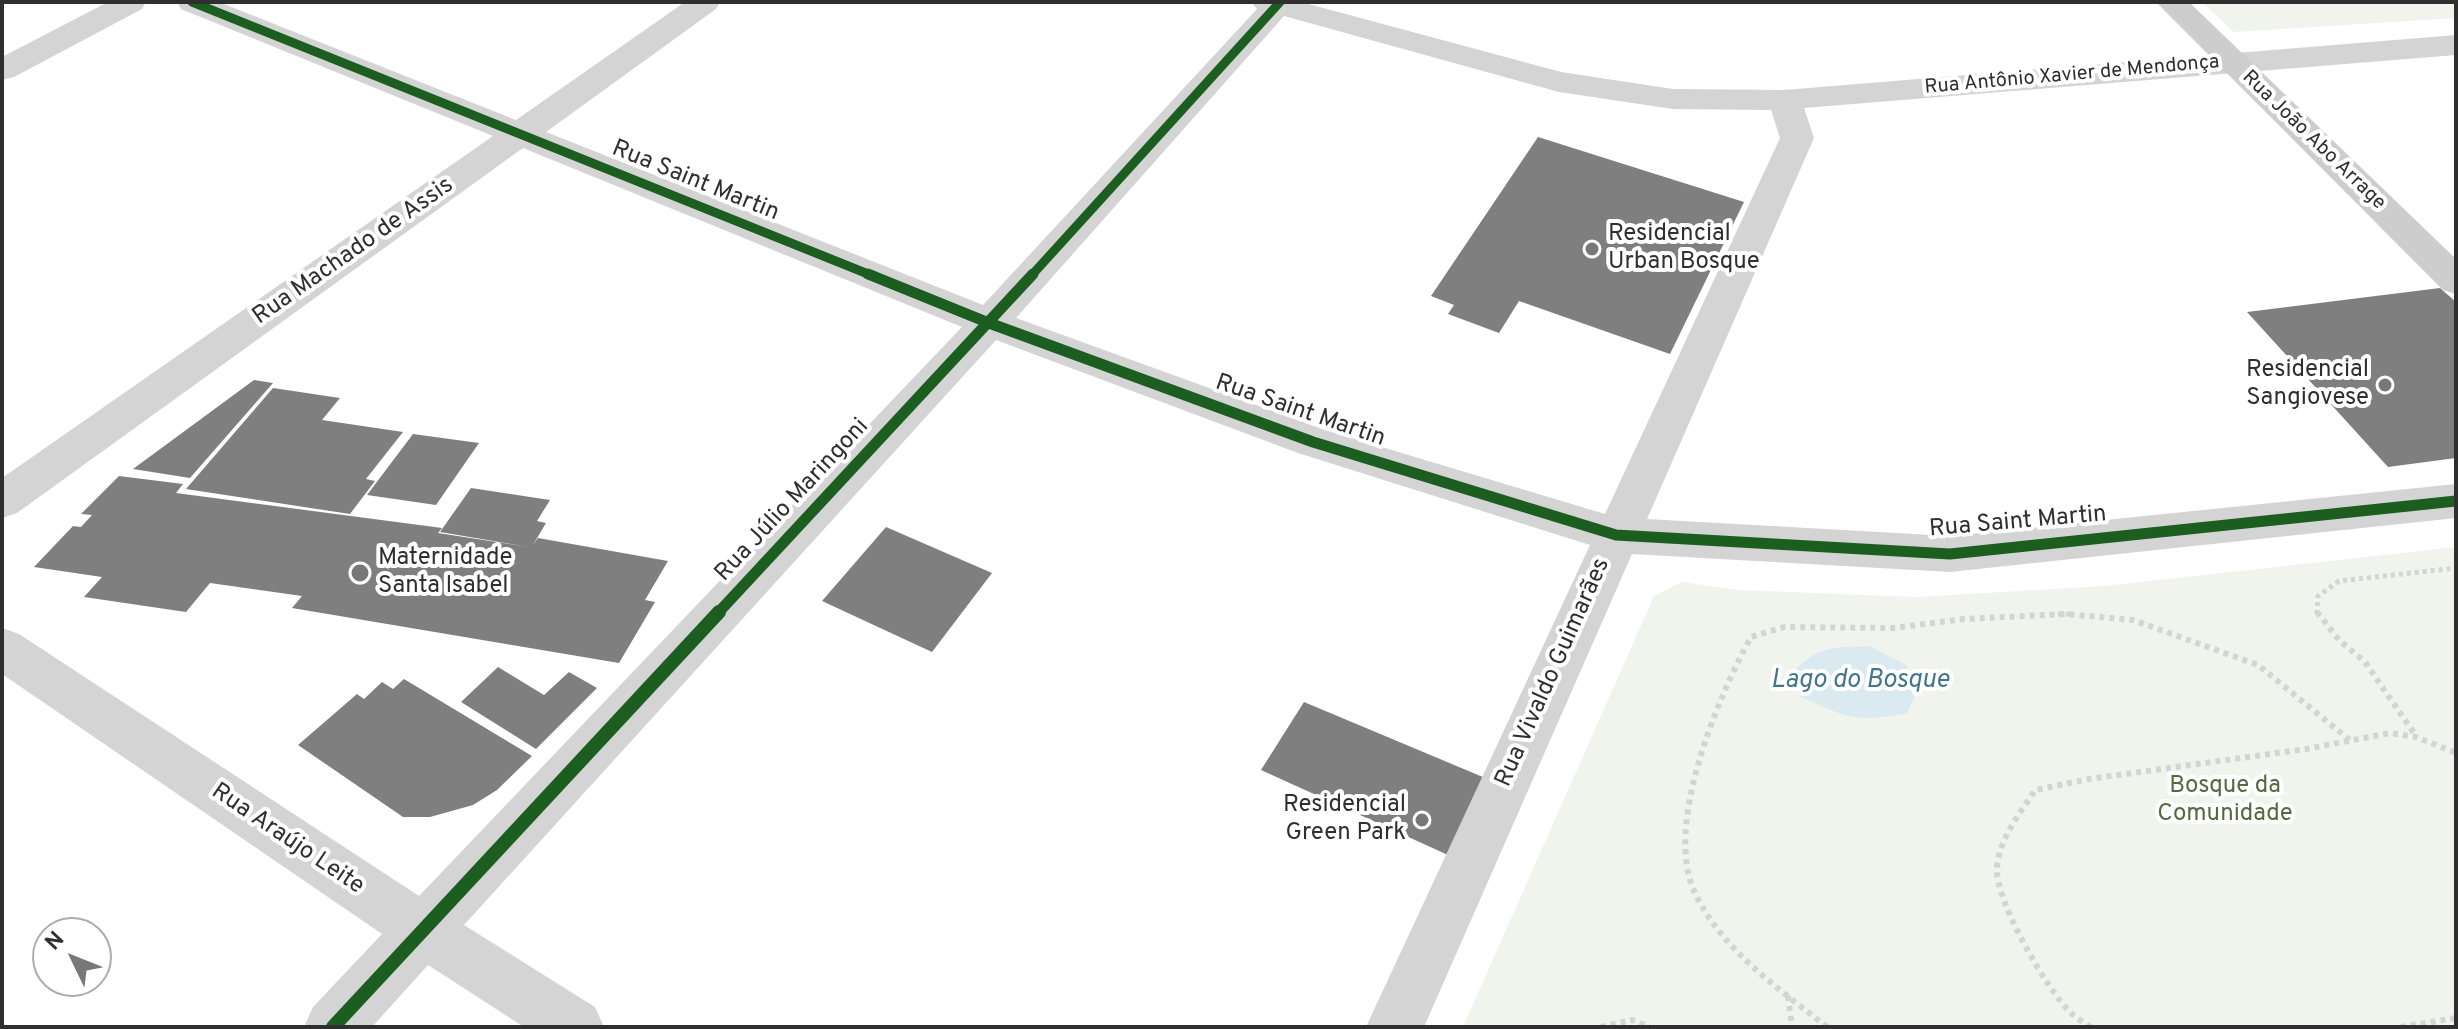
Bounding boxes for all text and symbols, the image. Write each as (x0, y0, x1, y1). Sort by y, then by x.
street label: Rua Antônio Xavier de Mendonça (1924, 51, 2220, 101)
street label: Rua João Abo Arrage (2236, 66, 2390, 216)
street label: Rua Saint Martin (607, 135, 783, 229)
street label: Rua Machado de Assis (248, 172, 460, 332)
place label: Residencial Urban Bosque (1608, 221, 1760, 277)
marker: Residencial Urban Bosque (1583, 240, 1601, 258)
place label: Residencial Sangiovese (2246, 357, 2369, 413)
street label: Rua Saint Martin (1211, 369, 1389, 455)
marker: Residencial Sangiovese (2376, 376, 2394, 394)
street label: Rua Júlio Maringoni (710, 413, 876, 589)
street label: Rua Saint Martin (1928, 501, 2108, 545)
place label: Maternidade Santa Isabel (378, 545, 513, 601)
street label: Rua Vivaldo Guimarães (1491, 554, 1617, 792)
marker: Maternidade Santa Isabel (349, 562, 371, 584)
water label: Lago do Bosque (1771, 666, 1949, 698)
park label: Bosque da Comunidade (2157, 773, 2293, 829)
street label: Rua Araújo Leite (205, 778, 369, 902)
place label: Residencial Green Park (1283, 792, 1406, 848)
marker: Residencial Green Park (1413, 811, 1431, 829)
north arrow (32, 917, 112, 997)
text: N (40, 927, 71, 957)

